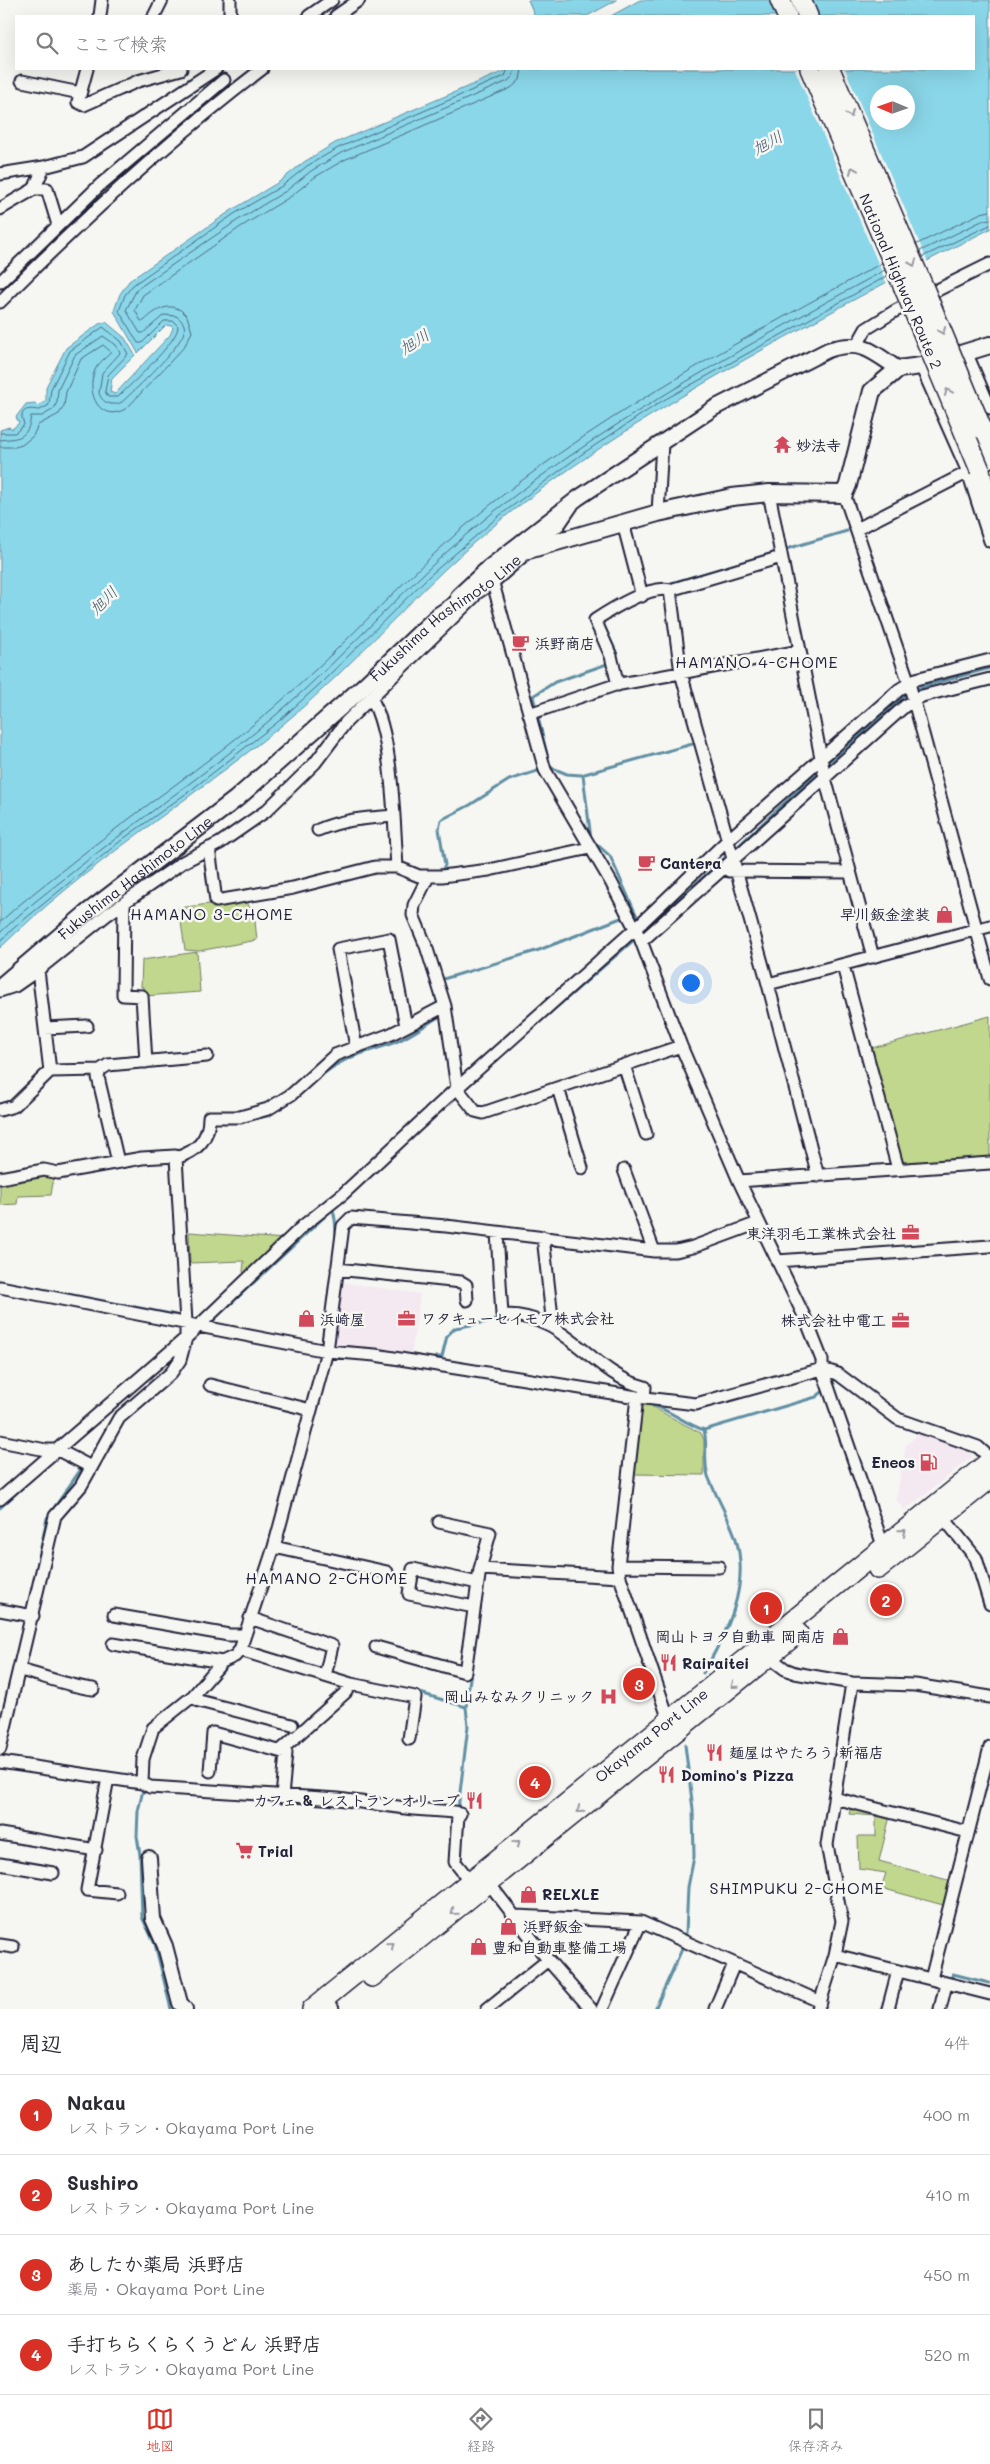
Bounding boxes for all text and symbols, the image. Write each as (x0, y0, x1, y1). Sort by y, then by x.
search box (15, 15, 975, 70)
icon: search (33, 29, 61, 57)
text: ここで検索 (73, 31, 168, 56)
north arrow (870, 85, 915, 130)
one-way arrow (843, 109, 854, 118)
water label: 旭川 (748, 125, 786, 159)
one-way arrow (849, 166, 860, 175)
street label: National Highway Route 2 (855, 190, 947, 372)
one-way arrow (907, 258, 918, 267)
water label: 旭川 (395, 323, 433, 359)
one-way arrow (936, 326, 946, 335)
one-way arrow (943, 388, 954, 397)
temple icon: 妙法寺 (772, 435, 792, 455)
place label: 妙法寺 (796, 435, 841, 455)
street label: Fukushima Hashimoto Line (365, 549, 525, 686)
water label: 旭川 (84, 581, 122, 619)
cafe icon: 浜野商店 (511, 633, 531, 653)
place label: 浜野商店 (535, 633, 595, 653)
district label: HAMANO 4-CHOME (675, 651, 839, 672)
street label: Fukushima Hashimoto Line (53, 811, 216, 944)
cafe icon: Cantera (636, 853, 656, 873)
place label: Cantera (660, 853, 722, 873)
district label: HAMANO 3-CHOME (130, 903, 294, 924)
place label: 早川鈑金塗装 (840, 904, 930, 924)
shop icon: 早川鈑金塗装 (934, 904, 954, 924)
your location (678, 970, 704, 996)
place label: 東洋羽毛工業株式会社 (746, 1223, 896, 1243)
office icon: 東洋羽毛工業株式会社 (900, 1223, 920, 1243)
office icon: ワタキューセイモア株式会社 (397, 1308, 417, 1328)
place label: ワタキューセイモア株式会社 (421, 1308, 614, 1328)
shop icon: 浜崎屋 (296, 1309, 316, 1329)
place label: 浜崎屋 (320, 1309, 365, 1329)
place label: 株式会社中電工 (781, 1310, 886, 1330)
office icon: 株式会社中電工 (890, 1310, 910, 1330)
place label: Eneos (871, 1452, 915, 1472)
fuel station icon: Eneos (919, 1452, 939, 1472)
one-way arrow (897, 1529, 906, 1538)
district label: HAMANO 2-CHOME (246, 1567, 409, 1588)
pin: 2 (870, 1581, 902, 1619)
pin: 1 (750, 1589, 782, 1627)
place label: 岡山トヨタ自動車 岡南店 (656, 1626, 826, 1646)
shop icon: 岡山トヨタ自動車 岡南店 (830, 1626, 850, 1646)
restaurant icon: Rairaitei (658, 1653, 678, 1673)
place label: Rairaitei (682, 1653, 749, 1673)
pin: 3 (623, 1665, 655, 1703)
one-way arrow (731, 1680, 740, 1688)
street label: Okayama Port Line (590, 1683, 712, 1787)
place label: 岡山みなみクリニック (444, 1686, 594, 1706)
hospital icon: 岡山みなみクリニック (598, 1686, 618, 1706)
restaurant icon: 麺屋はやたろう 新福店 (705, 1742, 725, 1762)
place label: 麺屋はやたろう 新福店 (729, 1742, 884, 1762)
pin: 4 (519, 1763, 551, 1801)
restaurant icon: Domino's Pizza (657, 1765, 677, 1785)
place label: Domino's Pizza (681, 1765, 794, 1785)
place label: カフェ & レストラン オリーブ (253, 1790, 460, 1810)
restaurant icon: カフェ & レストラン オリーブ (464, 1790, 484, 1810)
one-way arrow (577, 1804, 586, 1813)
one-way arrow (511, 1840, 520, 1848)
supermarket icon: Trial (234, 1841, 254, 1861)
place label: Trial (258, 1841, 293, 1861)
district label: SHIMPUKU 2-CHOME (709, 1877, 885, 1898)
shop icon: RELXLE (518, 1884, 538, 1904)
place label: RELXLE (542, 1884, 599, 1904)
one-way arrow (451, 1906, 460, 1914)
shop icon: 浜野鈑金 (499, 1916, 519, 1936)
place label: 浜野鈑金 (523, 1916, 583, 1936)
shop icon: 豊和自動車整備工場 (468, 1937, 488, 1957)
place label: 豊和自動車整備工場 (492, 1937, 627, 1957)
one-way arrow (385, 1943, 394, 1951)
text: 周辺 (20, 2029, 62, 2056)
text: 4件 (945, 2032, 970, 2053)
text: Nakau (67, 2090, 126, 2115)
text: 1 (32, 2104, 40, 2125)
text: 400 m (923, 2104, 970, 2125)
text: レストラン · Okayama Port Line (67, 2117, 314, 2138)
text: Sushiro (67, 2170, 138, 2195)
text: 2 (32, 2184, 40, 2205)
text: 410 m (926, 2184, 970, 2205)
text: レストラン · Okayama Port Line (67, 2197, 314, 2218)
text: あしたか薬局 浜野店 (67, 2251, 245, 2276)
text: 3 (31, 2264, 41, 2285)
text: 450 m (924, 2264, 970, 2285)
text: 薬局 · Okayama Port Line (67, 2278, 265, 2299)
text: 手打ちらくらくうどん 浜野店 (67, 2331, 321, 2356)
text: 4 (31, 2344, 41, 2365)
text: 520 m (924, 2344, 970, 2365)
text: レストラン · Okayama Port Line (67, 2358, 314, 2379)
tab: 地図 (146, 2405, 174, 2455)
tab: 経路 (467, 2405, 495, 2455)
tab: 保存済み (788, 2405, 844, 2455)

